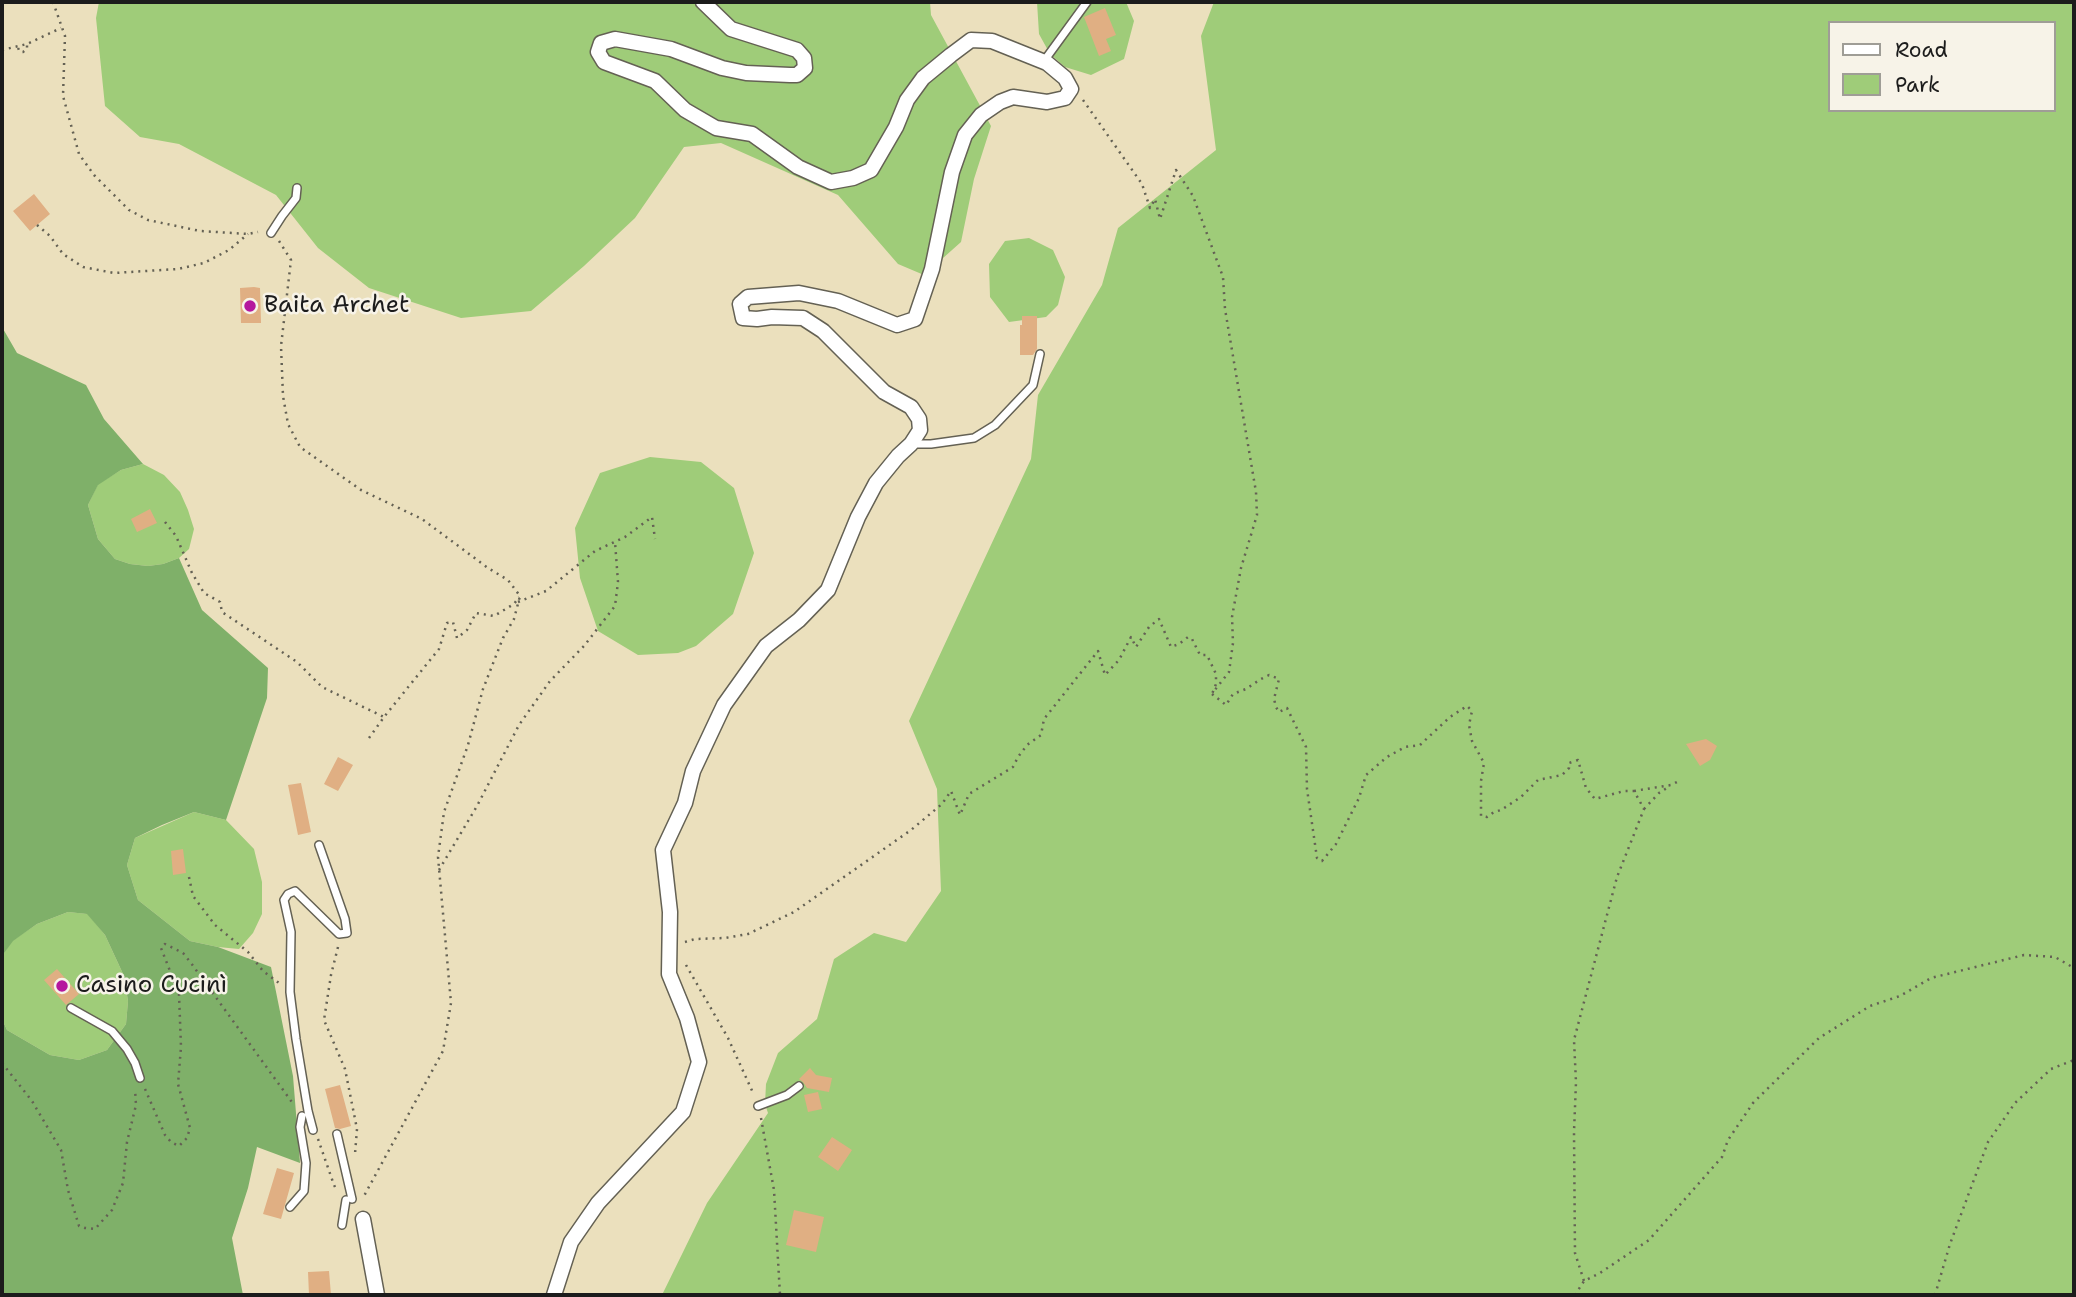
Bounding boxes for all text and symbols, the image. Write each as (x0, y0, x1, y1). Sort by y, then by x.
legend (1828, 21, 2055, 112)
text: Road (1895, 36, 1948, 64)
text: Park (1895, 71, 1940, 99)
place label: Baita Archet (264, 292, 410, 320)
marker: Baita Archet (242, 298, 258, 314)
place label: Casino Cucinì (76, 972, 227, 1000)
marker: Casino Cucinì (54, 978, 70, 994)

